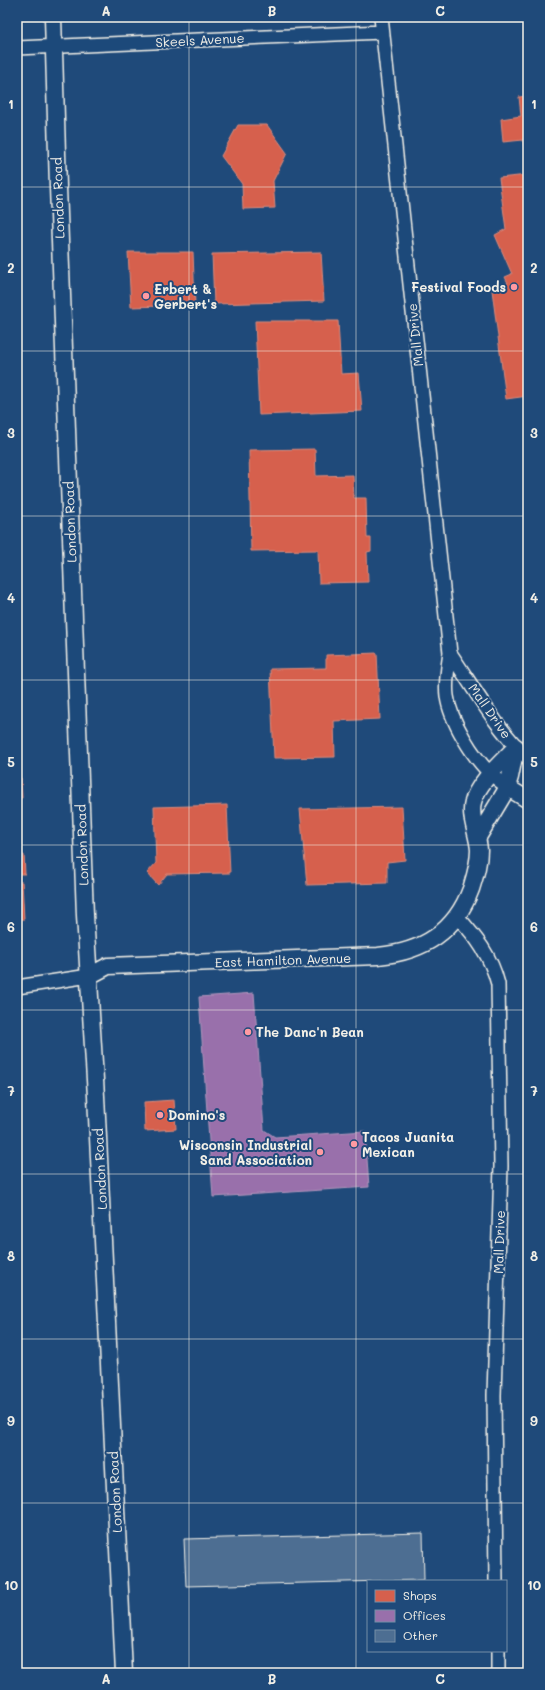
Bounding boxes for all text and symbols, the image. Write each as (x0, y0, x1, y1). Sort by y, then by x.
text: A (101, 2, 111, 19)
text: B (268, 2, 277, 19)
text: C (435, 2, 445, 19)
street label: Skeels Avenue (155, 29, 245, 50)
text: 1 (8, 95, 14, 112)
text: 1 (531, 95, 537, 112)
street label: London Road (48, 157, 67, 239)
text: 2 (7, 259, 15, 276)
text: 2 (530, 259, 538, 276)
place label: Festival Foods (411, 278, 506, 295)
place label: Erbert & Gerbert's (154, 280, 217, 312)
marker: Festival Foods (509, 282, 519, 292)
marker: Erbert & Gerbert's (141, 291, 151, 301)
street label: Mall Drive (403, 303, 426, 368)
text: 3 (7, 424, 15, 441)
text: 3 (530, 424, 538, 441)
street label: London Road (60, 481, 79, 563)
text: 4 (7, 589, 15, 606)
text: 4 (530, 589, 538, 606)
street label: Mall Drive (465, 680, 516, 742)
text: 5 (7, 753, 15, 770)
text: 5 (530, 753, 538, 770)
street label: London Road (72, 804, 91, 886)
text: 6 (7, 918, 15, 935)
text: 6 (530, 918, 538, 935)
street label: East Hamilton Avenue (214, 949, 351, 970)
place label: The Danc'n Bean (256, 1023, 364, 1040)
marker: The Danc'n Bean (243, 1027, 253, 1037)
text: 7 (7, 1082, 15, 1099)
text: 7 (530, 1082, 538, 1099)
place label: Domino's (168, 1106, 225, 1123)
marker: Domino's (155, 1110, 165, 1120)
street label: London Road (89, 1128, 110, 1210)
place label: Tacos Juanita Mexican (362, 1128, 454, 1160)
place label: Wisconsin Industrial Sand Association (179, 1136, 312, 1168)
marker: Tacos Juanita Mexican (349, 1139, 359, 1149)
marker: Wisconsin Industrial Sand Association (315, 1147, 325, 1157)
street label: Mall Drive (489, 1210, 508, 1274)
text: 8 (7, 1247, 15, 1264)
text: 8 (530, 1247, 538, 1264)
text: 9 (7, 1412, 15, 1429)
text: 9 (530, 1412, 538, 1429)
street label: London Road (104, 1451, 125, 1533)
text: 10 (4, 1576, 18, 1593)
text: 10 (527, 1576, 541, 1593)
legend (367, 1580, 507, 1652)
text: Shops (403, 1587, 437, 1603)
text: Offices (403, 1607, 446, 1623)
text: Other (403, 1627, 438, 1643)
text: A (101, 1670, 111, 1687)
text: B (268, 1670, 277, 1687)
text: C (435, 1670, 445, 1687)

